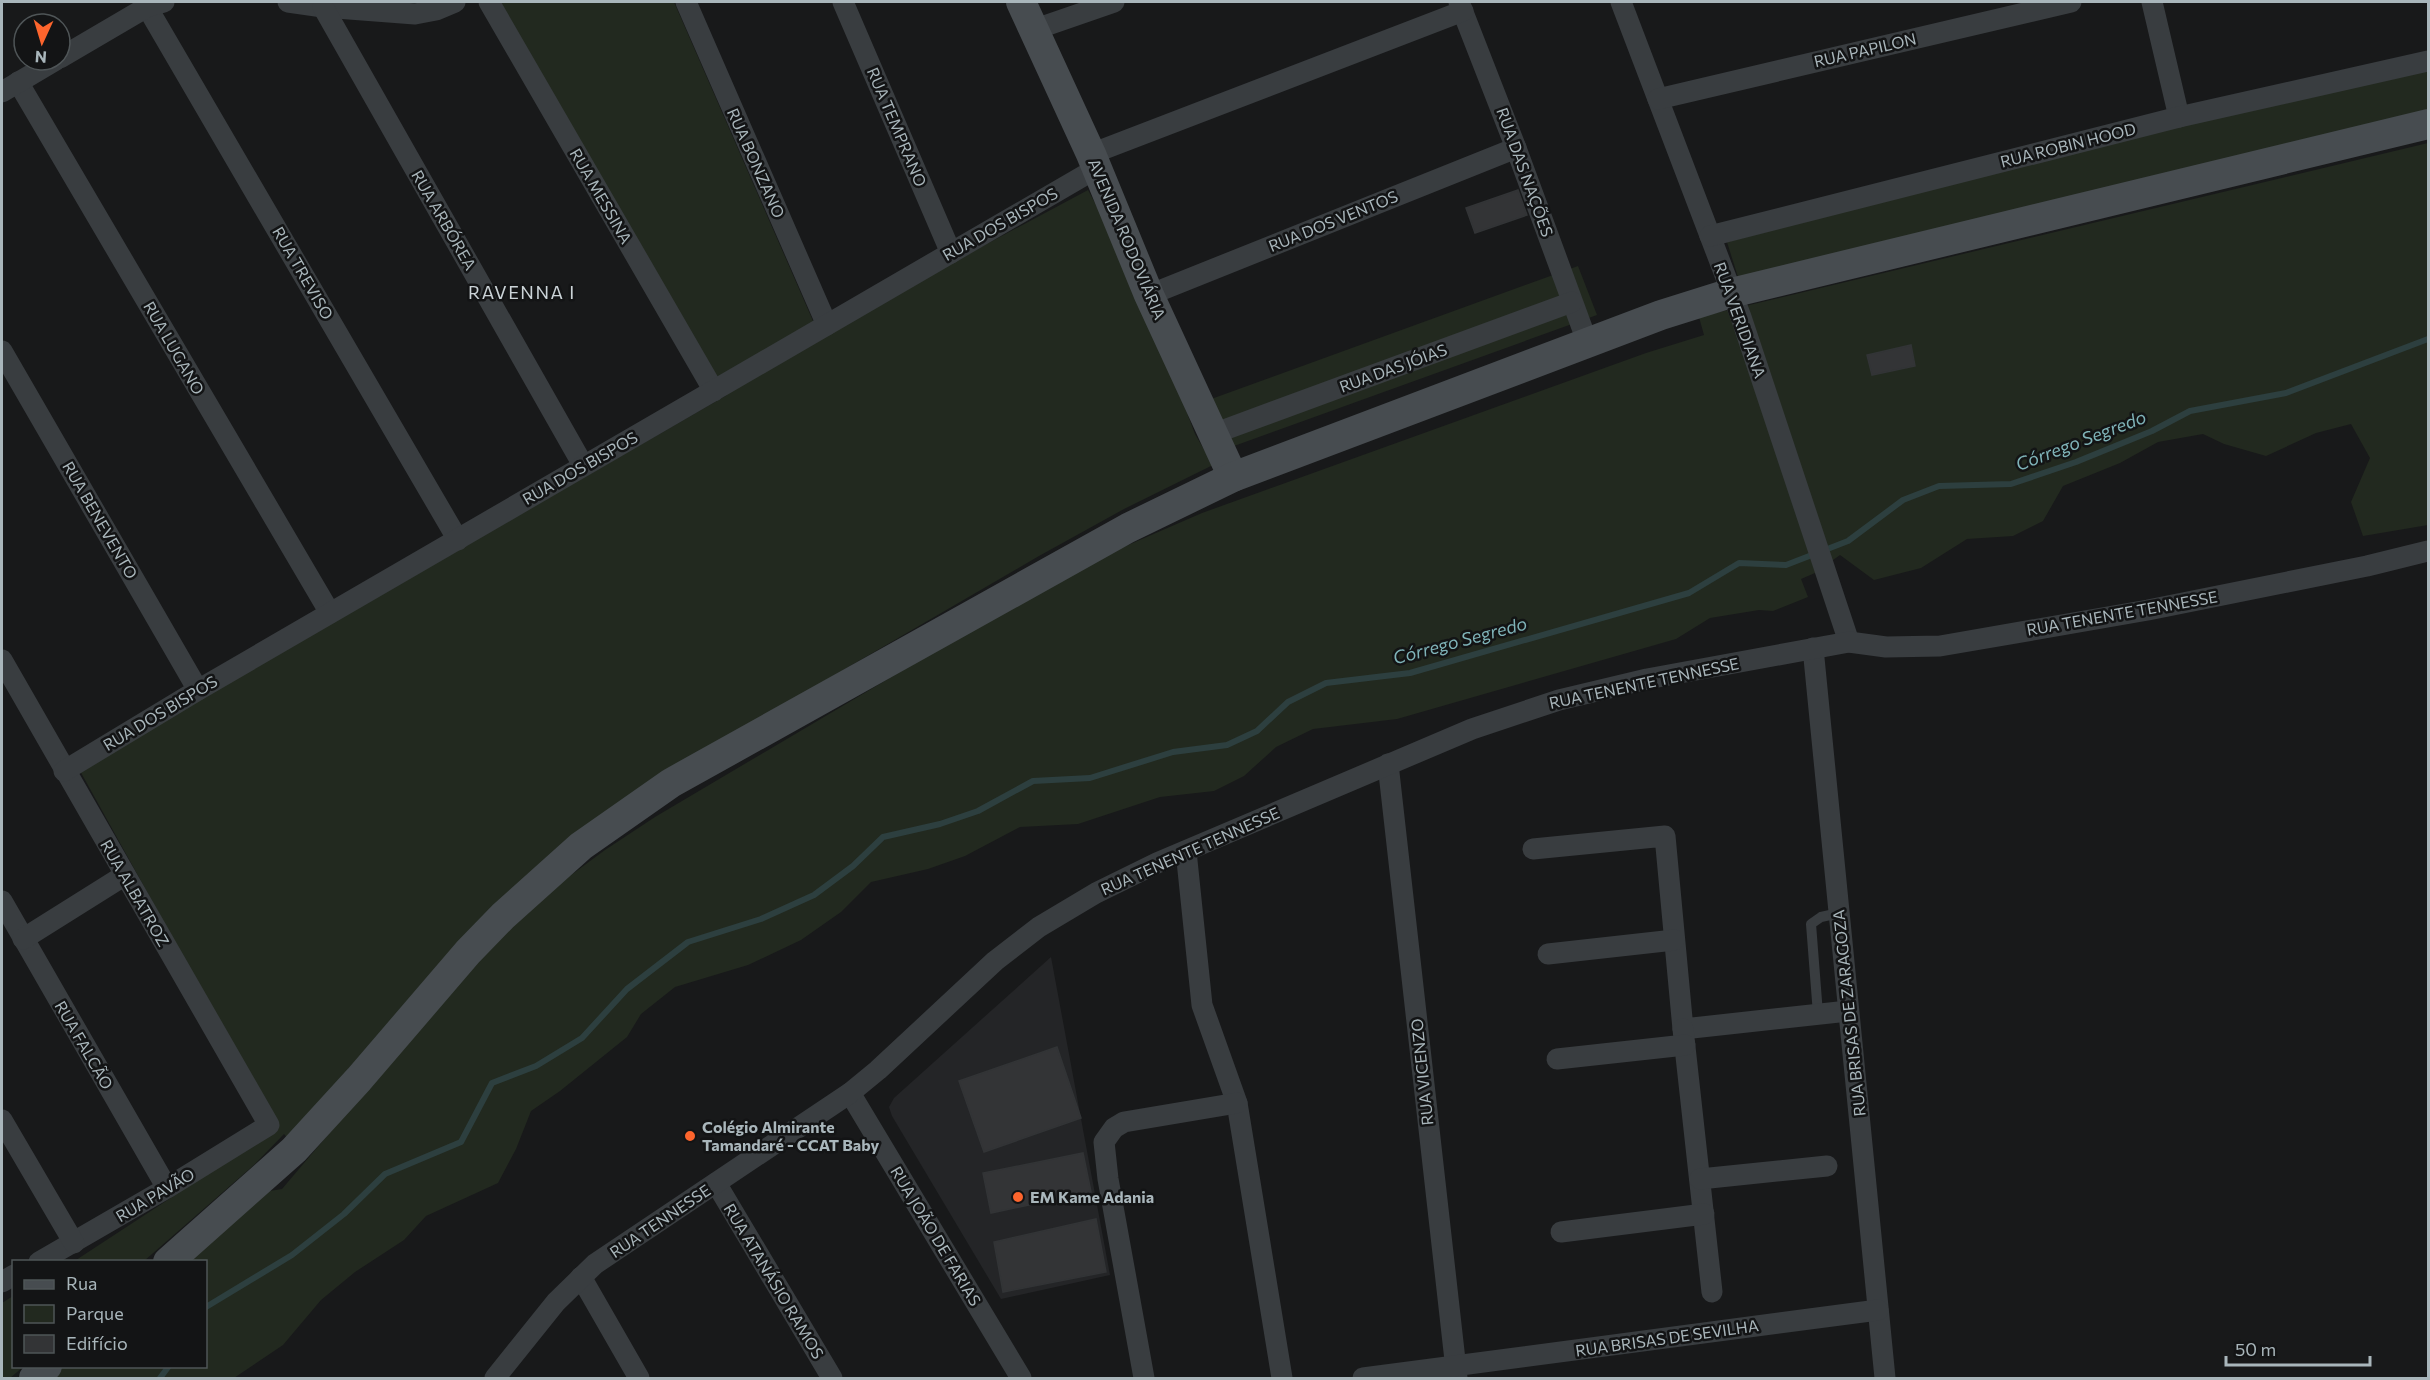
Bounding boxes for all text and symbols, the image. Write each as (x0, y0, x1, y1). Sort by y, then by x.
north arrow (12, 12, 72, 72)
street label: RUA PAPILON (1812, 29, 1918, 71)
text: N (34, 48, 48, 67)
street label: RUA TEMPRANO (864, 64, 931, 189)
street label: RUA BONZANO (724, 105, 789, 221)
street label: RUA DAS NAÇÕES (1493, 105, 1558, 239)
street label: RUA ROBIN HOOD (1998, 118, 2138, 171)
street label: RUA MESSINA (566, 145, 636, 247)
street label: AVENIDA RODOVIÁRIA (1085, 155, 1170, 322)
street label: RUA ARBÓREA (408, 166, 481, 273)
street label: RUA DOS BISPOS (939, 183, 1061, 264)
street label: RUA DOS VENTOS (1265, 186, 1400, 255)
street label: RUA TREVISO (269, 223, 338, 323)
street label: RUA VERIDIANA (1711, 259, 1770, 380)
district label: RAVENNA I (468, 281, 576, 303)
street label: RUA LUGANO (140, 298, 209, 398)
street label: RUA DAS JÓIAS (1336, 339, 1449, 396)
water label: Córrego Segredo (2012, 405, 2149, 475)
street label: RUA DOS BISPOS (519, 427, 641, 508)
street label: RUA BENEVENTO (59, 458, 142, 582)
street label: RUA TENENTE TENNESSE (2025, 586, 2219, 639)
water label: Córrego Segredo (1390, 612, 1529, 668)
street label: RUA TENENTE TENNESSE (1547, 653, 1741, 712)
street label: RUA DOS BISPOS (99, 671, 220, 754)
street label: RUA TENENTE TENNESSE (1098, 803, 1282, 899)
street label: RUA ALBATROZ (97, 836, 174, 950)
street label: RUA BRISAS DE ZARAGOZA (1828, 909, 1869, 1117)
street label: RUA FALCÃO (52, 997, 117, 1092)
street label: RUA VICENZO (1406, 1018, 1437, 1126)
place label: Colégio Almirante Tamandaré - CCAT Baby (702, 1117, 879, 1154)
marker: Colégio Almirante Tamandaré - CCAT Baby (683, 1129, 697, 1143)
street label: RUA JOÃO DE FARIAS (887, 1163, 986, 1309)
street label: RUA PAVÃO (112, 1164, 197, 1225)
street label: RUA TENNESSE (606, 1180, 714, 1261)
place label: EM Kame Adania (1030, 1187, 1154, 1206)
marker: EM Kame Adania (1011, 1190, 1025, 1204)
street label: RUA ATANÁSIO RAMOS (721, 1200, 828, 1362)
legend (12, 1260, 207, 1368)
text: Rua (66, 1272, 97, 1294)
text: Parque (66, 1302, 124, 1324)
street label: RUA BRISAS DE SEVILHA (1574, 1315, 1760, 1360)
scale bar (2226, 1329, 2370, 1367)
text: Edifício (66, 1332, 128, 1354)
text: 50 m (2235, 1338, 2276, 1360)

